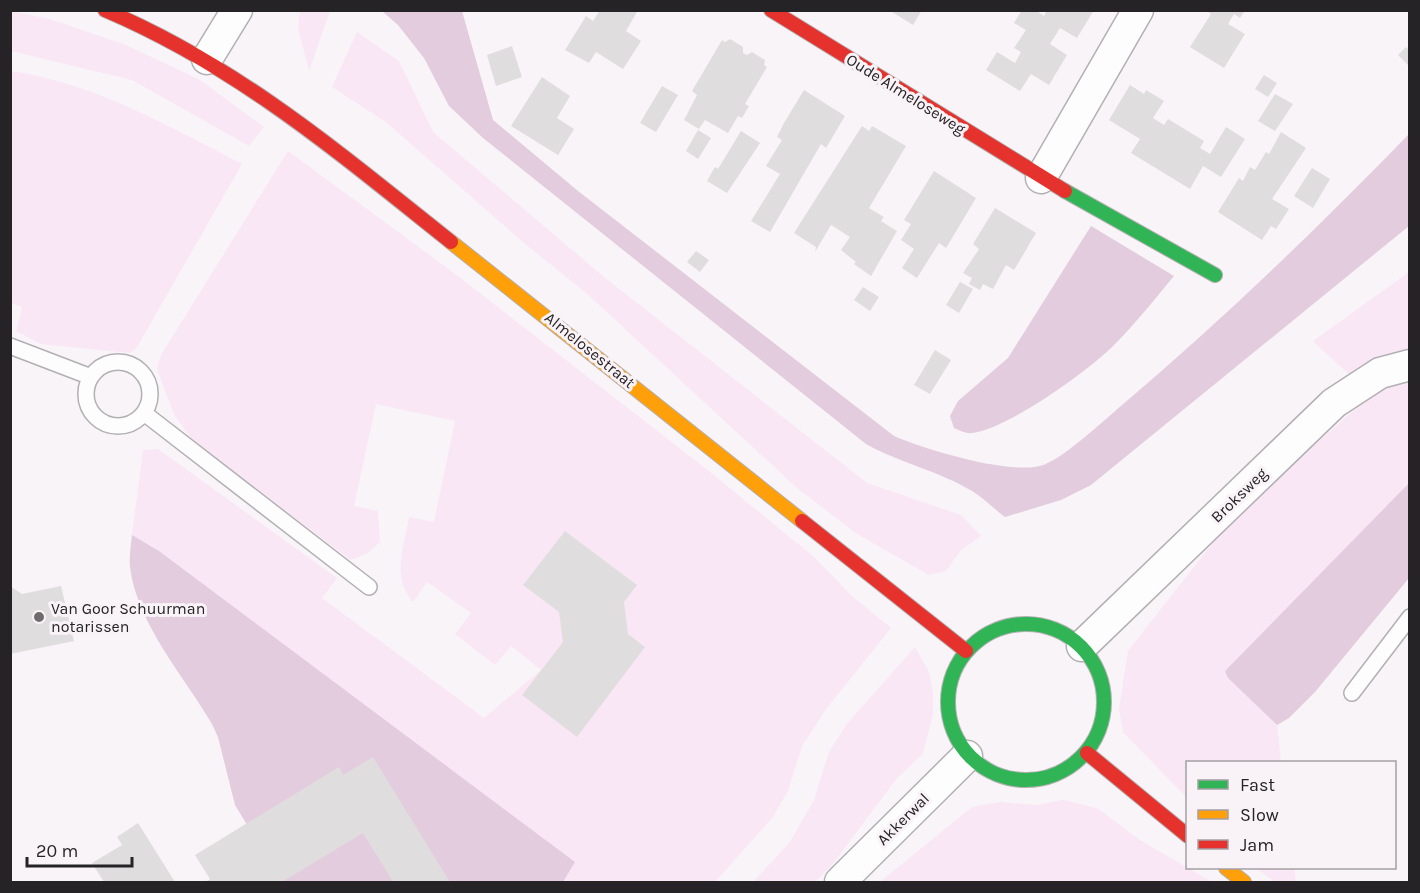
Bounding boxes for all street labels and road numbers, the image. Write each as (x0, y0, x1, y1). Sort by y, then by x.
street label: Oude Almeloseweg (843, 50, 969, 138)
street label: Almelosestraat (541, 308, 639, 392)
street label: Broksweg (1207, 464, 1271, 526)
street label: Akkerwal (873, 789, 933, 849)

